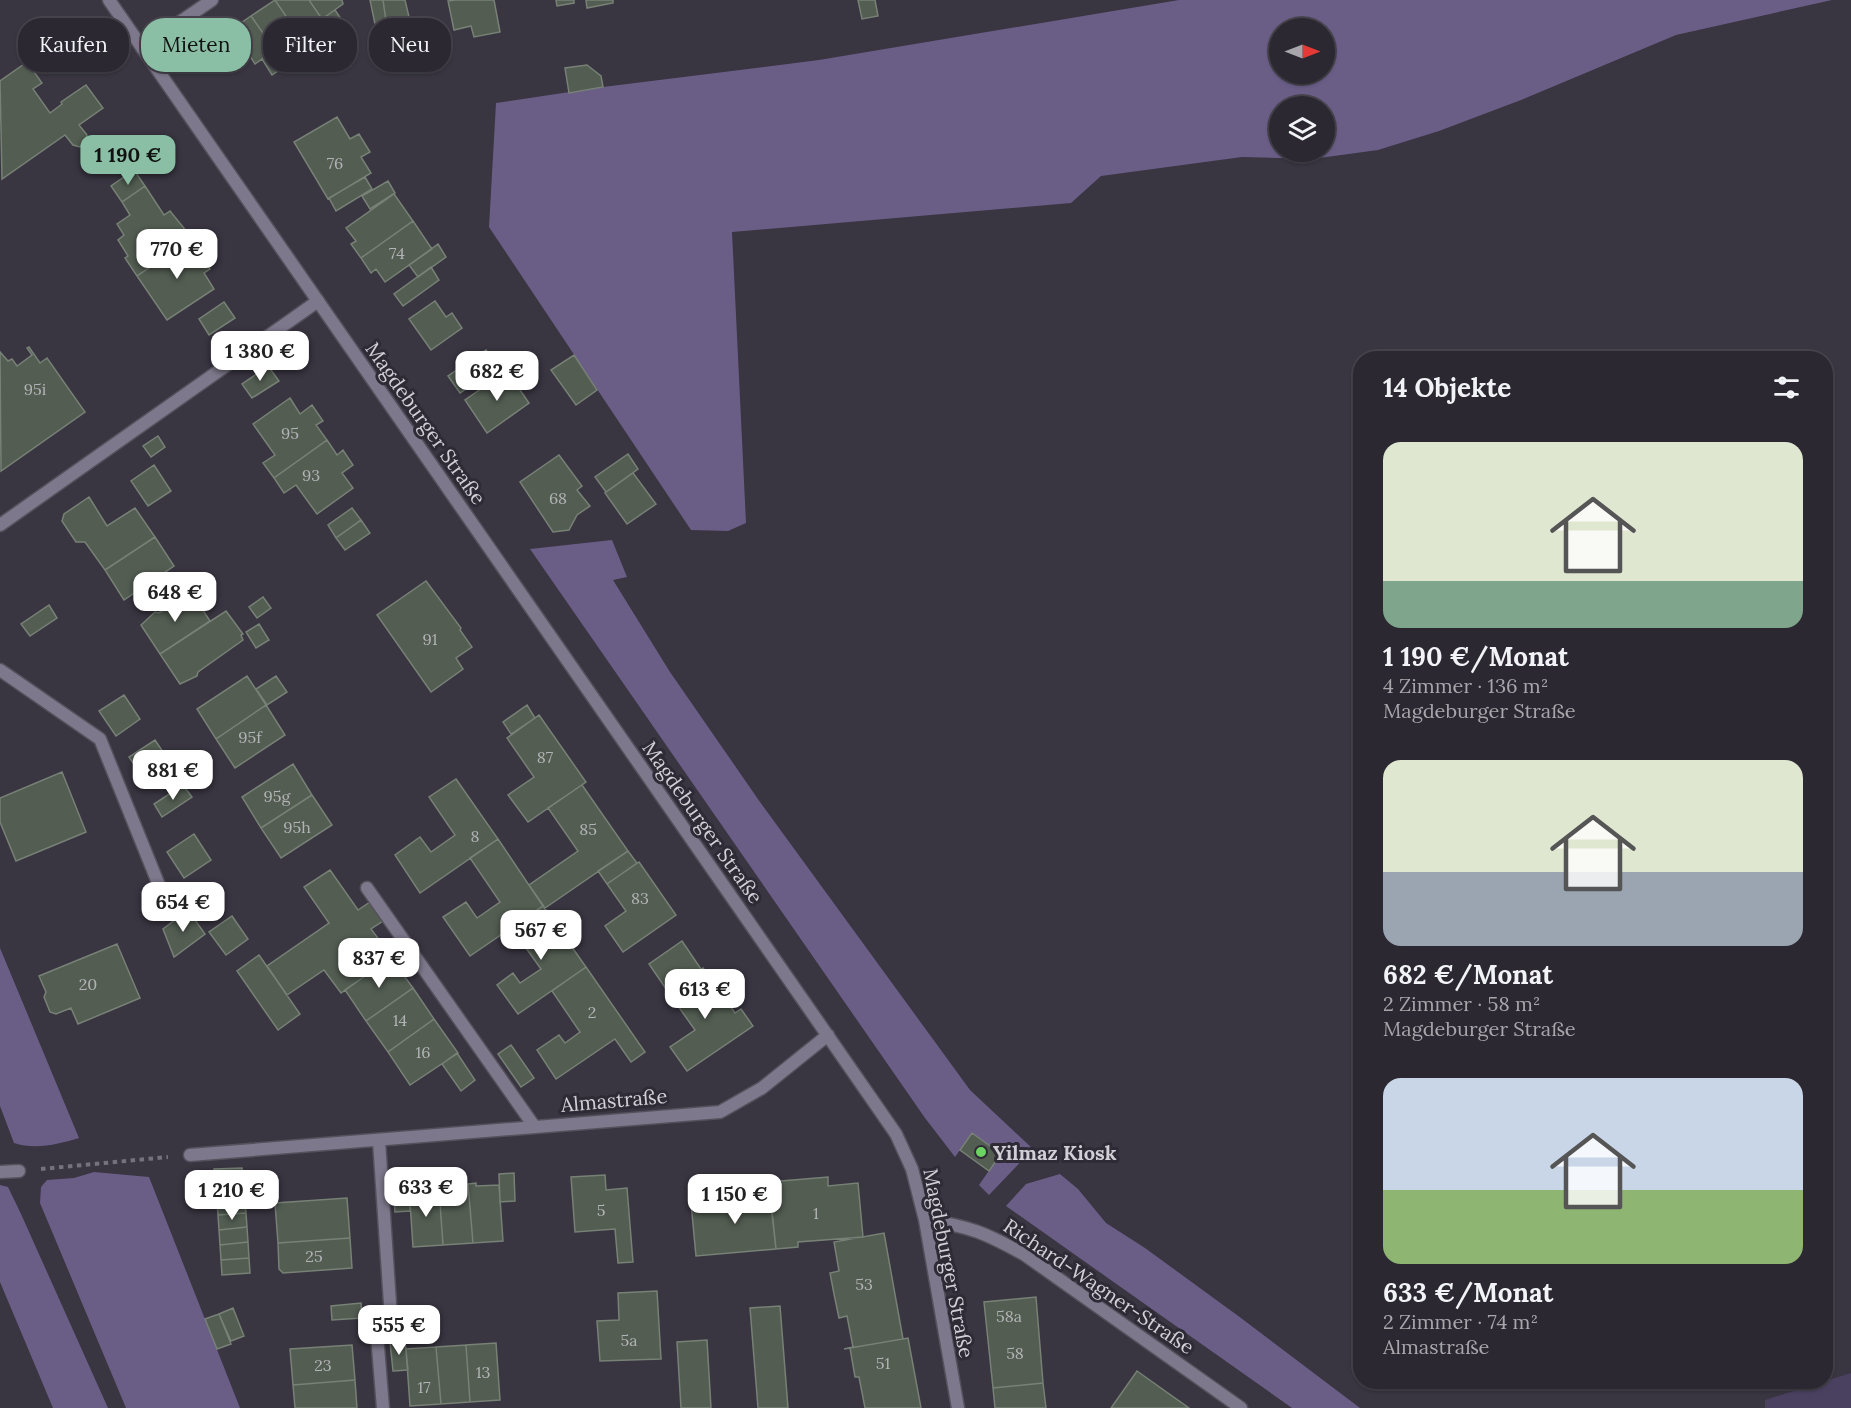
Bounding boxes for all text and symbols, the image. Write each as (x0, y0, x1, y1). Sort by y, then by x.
chip: Kaufen (18, 18, 129, 72)
chip: Mieten (141, 18, 251, 72)
chip: Filter (263, 18, 357, 72)
chip: Neu (369, 18, 451, 72)
north arrow (1269, 18, 1335, 84)
map controls (1269, 18, 1335, 162)
button: layers (1269, 96, 1335, 162)
pin: 1 190 € (73, 135, 183, 186)
text: 1 190 € (94, 142, 162, 167)
house number: 76 (327, 153, 343, 173)
pin: 770 € (135, 229, 219, 280)
text: 770 € (150, 236, 204, 261)
house number: 74 (389, 243, 405, 263)
pin: 1 380 € (205, 331, 315, 382)
street label: Magdeburger Straße (361, 337, 492, 509)
text: 1 380 € (225, 338, 295, 363)
pin: 682 € (455, 351, 539, 402)
text: 682 € (469, 358, 525, 383)
text: 14 Objekte (1383, 371, 1511, 404)
icon: filters (1770, 371, 1803, 404)
house number: 95i (24, 379, 46, 399)
house number: 95 (281, 423, 299, 443)
house number: 93 (302, 465, 320, 485)
icon: home (1539, 481, 1647, 589)
house number: 68 (549, 488, 567, 508)
pin: 648 € (133, 572, 217, 623)
text: 648 € (147, 579, 203, 604)
house number: 91 (422, 629, 438, 649)
text: 1 190 €/Monat (1383, 640, 1569, 673)
text: 4 Zimmer · 136 m² (1383, 673, 1548, 698)
text: Magdeburger Straße (1383, 698, 1576, 723)
house number: 95f (238, 727, 263, 747)
street label: Magdeburger Straße (638, 736, 769, 908)
house number: 87 (537, 747, 554, 767)
pin: 881 € (131, 750, 215, 801)
text: 881 € (147, 757, 199, 782)
house number: 95g (264, 786, 292, 806)
icon: home (1539, 799, 1647, 907)
house number: 95h (283, 817, 311, 837)
house number: 85 (579, 819, 597, 839)
house number: 8 (471, 826, 480, 846)
pin: 654 € (141, 882, 225, 933)
house number: 83 (631, 888, 649, 908)
text: 654 € (156, 889, 210, 914)
pin: 567 € (499, 910, 583, 961)
text: 567 € (514, 917, 568, 942)
pin: 837 € (337, 938, 421, 989)
text: 837 € (352, 945, 406, 970)
text: 682 €/Monat (1383, 958, 1553, 991)
pin: 613 € (663, 969, 747, 1020)
house number: 20 (79, 974, 97, 994)
text: 613 € (679, 976, 731, 1001)
text: 2 Zimmer · 58 m² (1383, 991, 1540, 1016)
house number: 2 (588, 1002, 596, 1022)
house number: 14 (393, 1010, 408, 1030)
text: Magdeburger Straße (1383, 1016, 1576, 1041)
house number: 16 (415, 1042, 431, 1062)
street label: Almastraße (559, 1083, 668, 1117)
icon: home (1539, 1117, 1647, 1225)
place label: Yilmaz Kiosk (993, 1140, 1117, 1165)
marker: Yilmaz Kiosk (974, 1145, 988, 1159)
street label: Magdeburger Straße (918, 1166, 980, 1360)
pin: 633 € (384, 1167, 468, 1218)
pin: 1 210 € (177, 1170, 287, 1221)
text: 633 € (398, 1174, 454, 1199)
pin: 1 150 € (680, 1174, 790, 1225)
text: 1 210 € (199, 1177, 265, 1202)
text: 1 150 € (702, 1181, 768, 1206)
house number: 5 (597, 1200, 605, 1220)
house number: 1 (813, 1203, 819, 1223)
street label: Richard-Wagner-Straße (999, 1213, 1199, 1359)
house number: 25 (305, 1246, 323, 1266)
house number: 53 (855, 1274, 873, 1294)
text: 633 €/Monat (1383, 1276, 1553, 1309)
pin: 555 € (357, 1305, 441, 1356)
house number: 58a (996, 1306, 1022, 1326)
text: 2 Zimmer · 74 m² (1383, 1309, 1538, 1334)
text: 555 € (372, 1312, 426, 1337)
house number: 5a (621, 1330, 637, 1350)
text: Almastraße (1383, 1334, 1489, 1359)
house number: 58 (1006, 1343, 1024, 1363)
house number: 51 (876, 1353, 890, 1373)
house number: 23 (314, 1355, 332, 1375)
house number: 13 (476, 1362, 490, 1382)
house number: 17 (417, 1377, 431, 1397)

